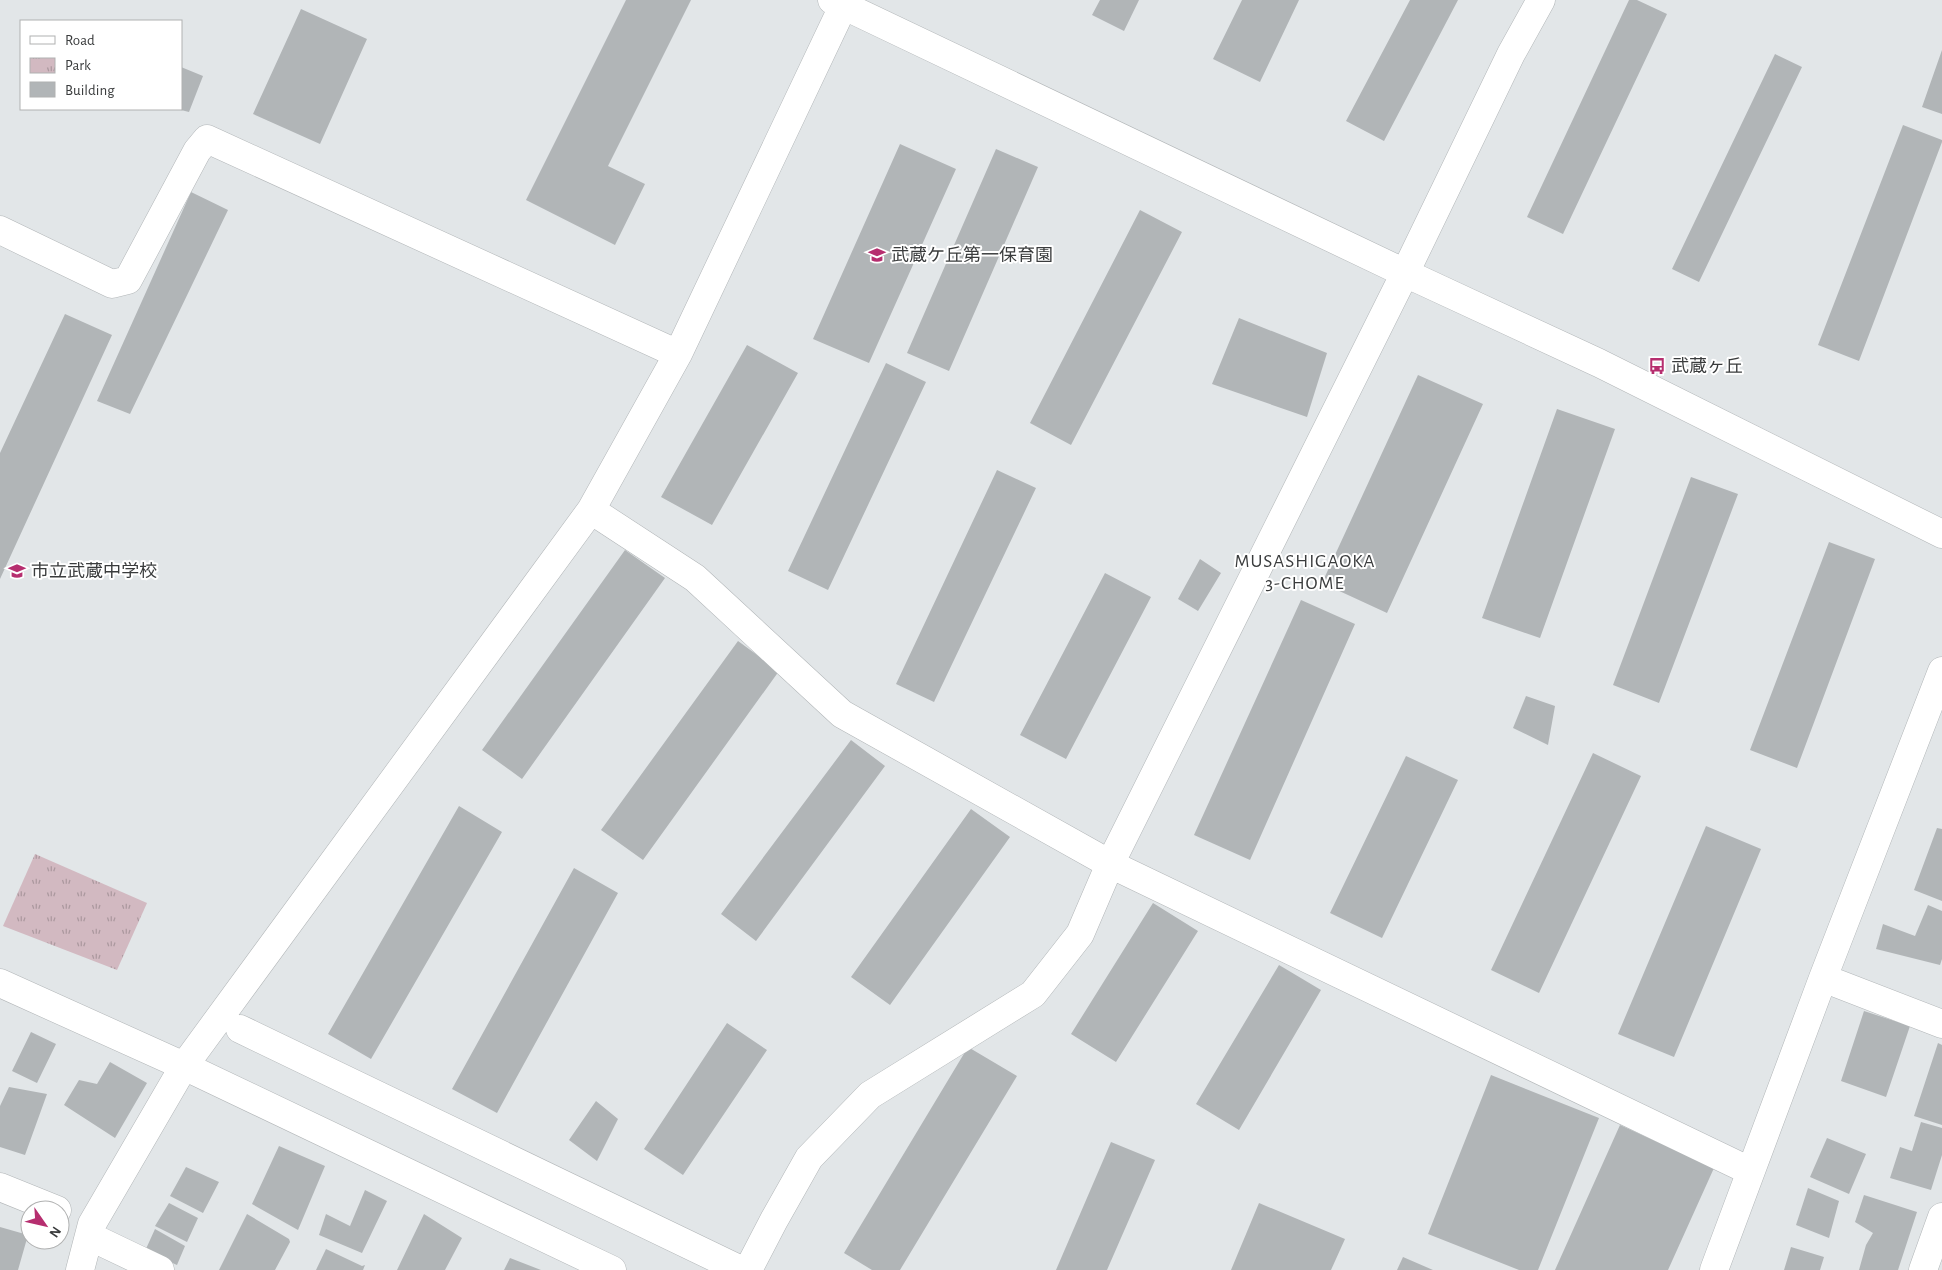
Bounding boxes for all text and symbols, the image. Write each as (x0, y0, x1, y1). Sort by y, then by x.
legend (20, 20, 182, 110)
text: Road (65, 33, 95, 48)
text: Park (65, 58, 91, 73)
text: Building (65, 83, 115, 98)
school or university icon: 武蔵ケ丘第一保育園 (867, 245, 887, 265)
place label: 武蔵ケ丘第一保育園 (891, 245, 1053, 265)
bus stop icon: 武蔵ヶ丘 (1647, 356, 1667, 376)
place label: 武蔵ヶ丘 (1671, 357, 1743, 376)
district label: MUSASHIGAOKA 3-CHOME (1234, 552, 1376, 593)
school or university icon: 市立武蔵中学校 (7, 561, 27, 581)
place label: 市立武蔵中学校 (31, 561, 157, 581)
north arrow (20, 1200, 70, 1250)
text: N (46, 1224, 63, 1240)

